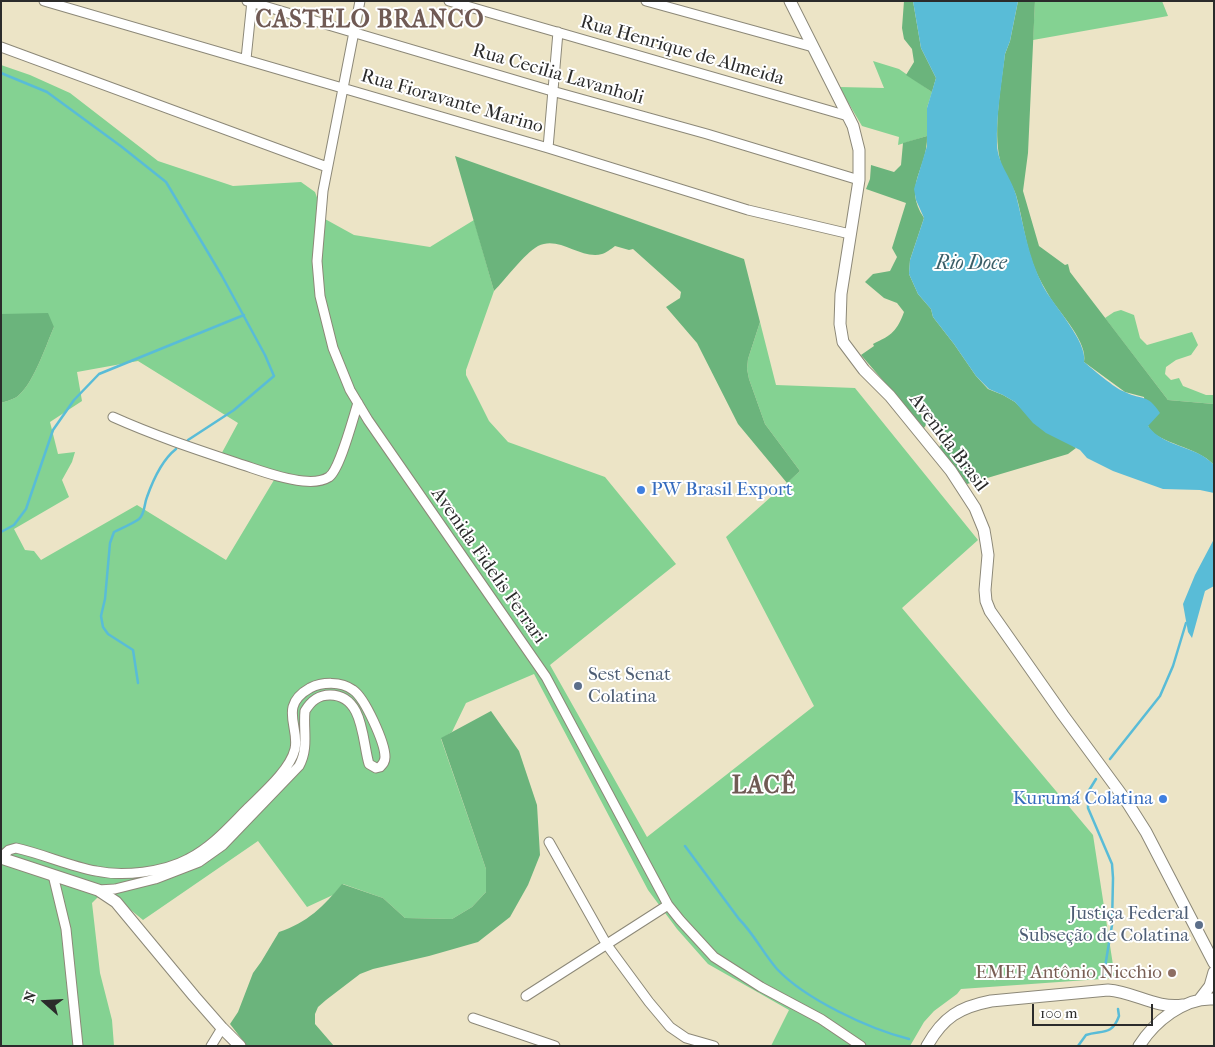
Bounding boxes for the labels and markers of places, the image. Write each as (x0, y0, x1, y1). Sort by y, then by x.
place label: PW Brasil Export (651, 479, 793, 501)
marker: PW Brasil Export (635, 484, 647, 496)
place label: Sest Senat Colatina (588, 664, 671, 708)
marker: Sest Senat Colatina (572, 680, 584, 692)
place label: Kurumá Colatina (1013, 788, 1153, 810)
marker: Kurumá Colatina (1157, 793, 1169, 805)
place label: Justiça Federal Subseção de Colatina (1019, 903, 1189, 947)
marker: Justiça Federal Subseção de Colatina (1193, 919, 1205, 931)
place label: EMEF Antônio Nicchio (975, 962, 1162, 984)
marker: EMEF Antônio Nicchio (1166, 967, 1178, 979)

